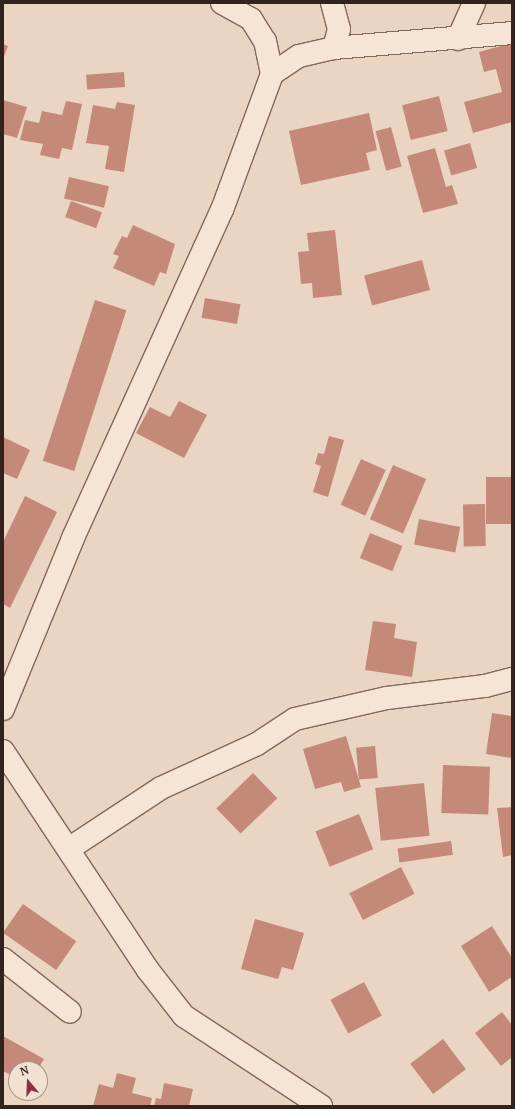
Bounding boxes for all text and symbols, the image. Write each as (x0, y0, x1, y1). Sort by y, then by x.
north arrow (8, 1061, 48, 1101)
text: N (18, 1063, 31, 1079)

